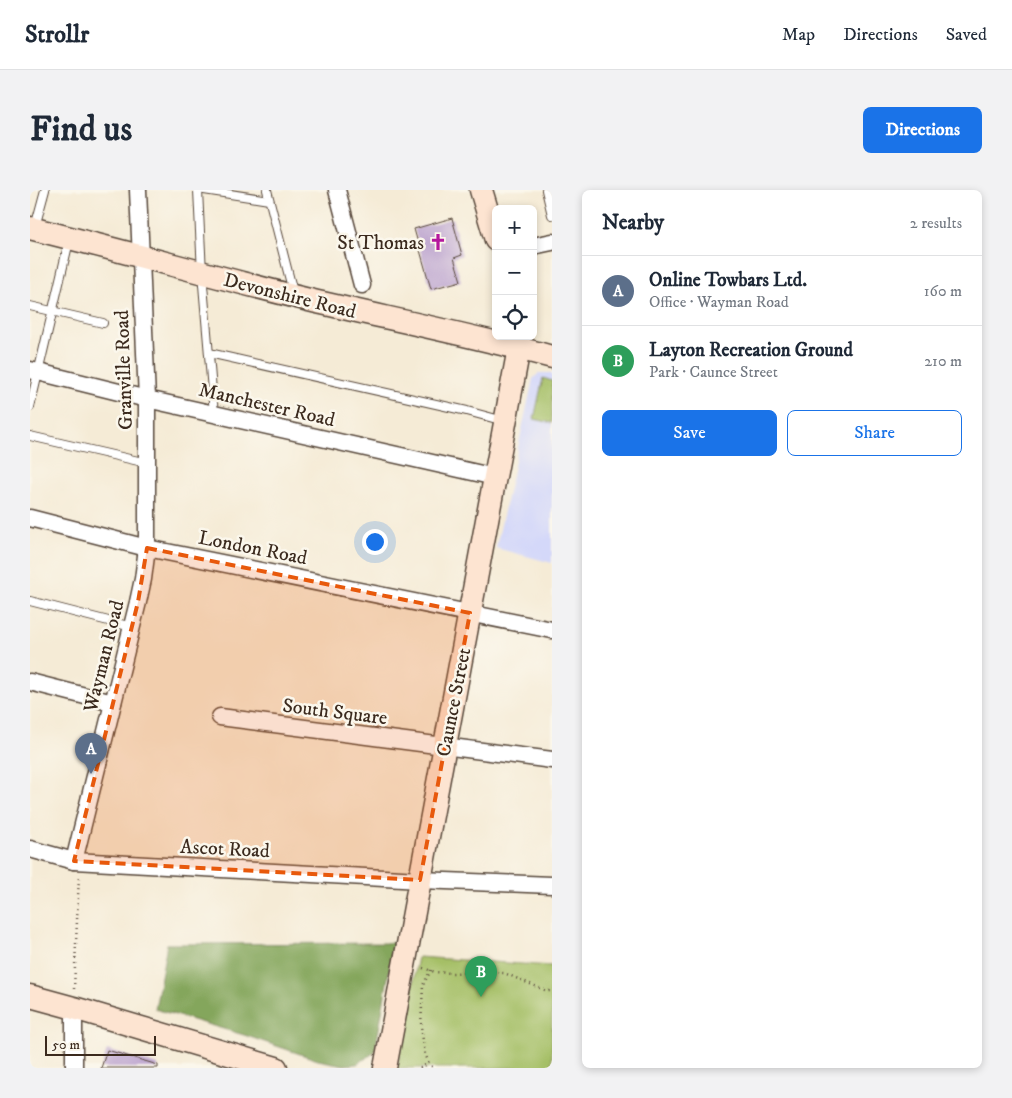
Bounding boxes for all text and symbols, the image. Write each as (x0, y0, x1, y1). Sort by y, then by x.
text: Strollr (25, 20, 89, 50)
text: Map (782, 24, 815, 46)
text: Directions (843, 24, 918, 46)
text: Saved (946, 24, 987, 46)
button: Directions (863, 107, 982, 153)
text: Find us (30, 108, 132, 152)
map controls (492, 205, 537, 340)
button: + (492, 205, 537, 250)
text: Nearby (602, 210, 664, 236)
text: 2 results (910, 213, 962, 233)
place label: St Thomas (337, 231, 424, 256)
church icon: St Thomas (428, 232, 448, 252)
button: − (492, 250, 537, 295)
street label: Devonshire Road (221, 268, 359, 325)
text: Online Towbars Ltd. (649, 269, 807, 292)
text: A (613, 281, 623, 301)
text: 160 m (924, 281, 962, 301)
text: Office · Wayman Road (649, 292, 789, 312)
button: locate (492, 295, 537, 340)
street label: Granville Road (110, 309, 139, 430)
text: Layton Recreation Ground (649, 339, 853, 362)
text: B (613, 351, 623, 371)
text: 210 m (924, 351, 962, 371)
text: Park · Caunce Street (649, 362, 778, 382)
street label: Manchester Road (196, 378, 337, 433)
button: Save (602, 410, 777, 456)
button: Share (787, 410, 962, 456)
street label: London Road (196, 526, 309, 571)
your location (362, 529, 388, 555)
street label: Wayman Road (78, 598, 130, 716)
street label: Caunce Street (432, 646, 477, 759)
street label: South Square (281, 694, 389, 731)
pin: A (75, 733, 107, 774)
street label: Ascot Road (179, 835, 270, 864)
pin: B (465, 956, 497, 997)
scale bar (45, 1033, 156, 1056)
text: 50 m (52, 1036, 80, 1054)

